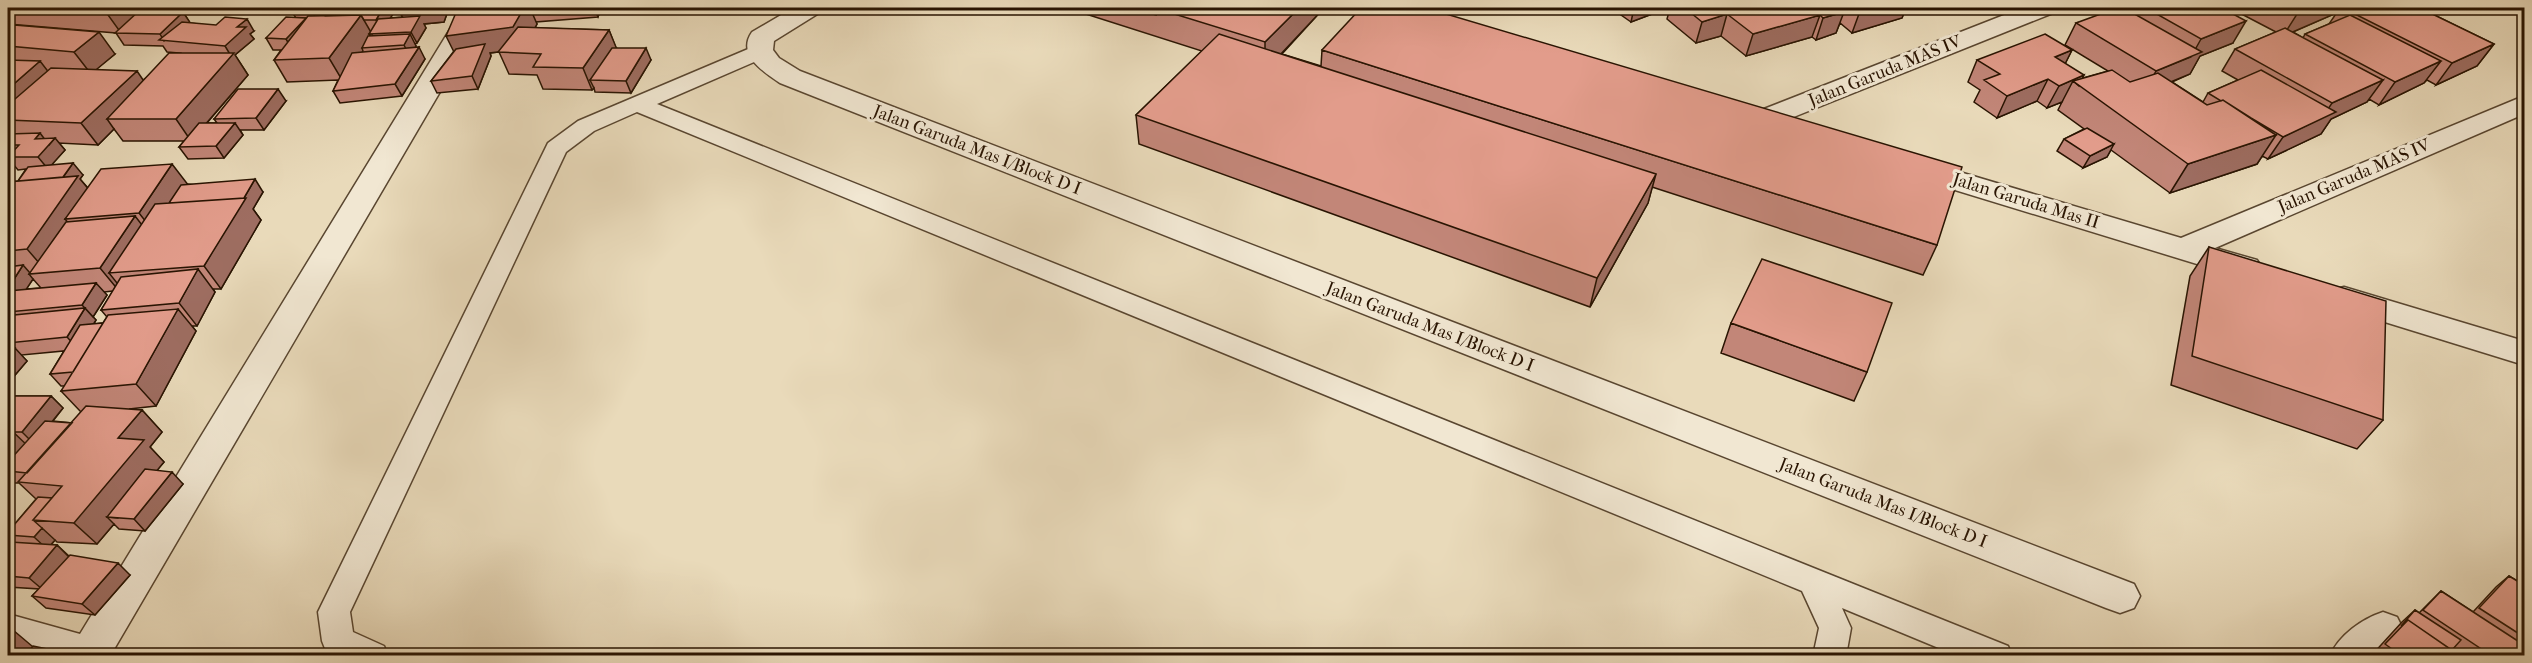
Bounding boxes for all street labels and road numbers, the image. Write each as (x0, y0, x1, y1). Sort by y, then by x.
street label: Jalan Garuda MAS IV (1804, 30, 1966, 112)
street label: Jalan Garuda Mas I/Block D I (868, 100, 1084, 199)
street label: Jalan Garuda MAS IV (2273, 134, 2434, 218)
street label: Jalan Garuda Mas II (1948, 168, 2102, 233)
street label: Jalan Garuda Mas I/Block D I (1321, 277, 1537, 376)
street label: Jalan Garuda Mas I/Block D I (1774, 453, 1990, 552)

